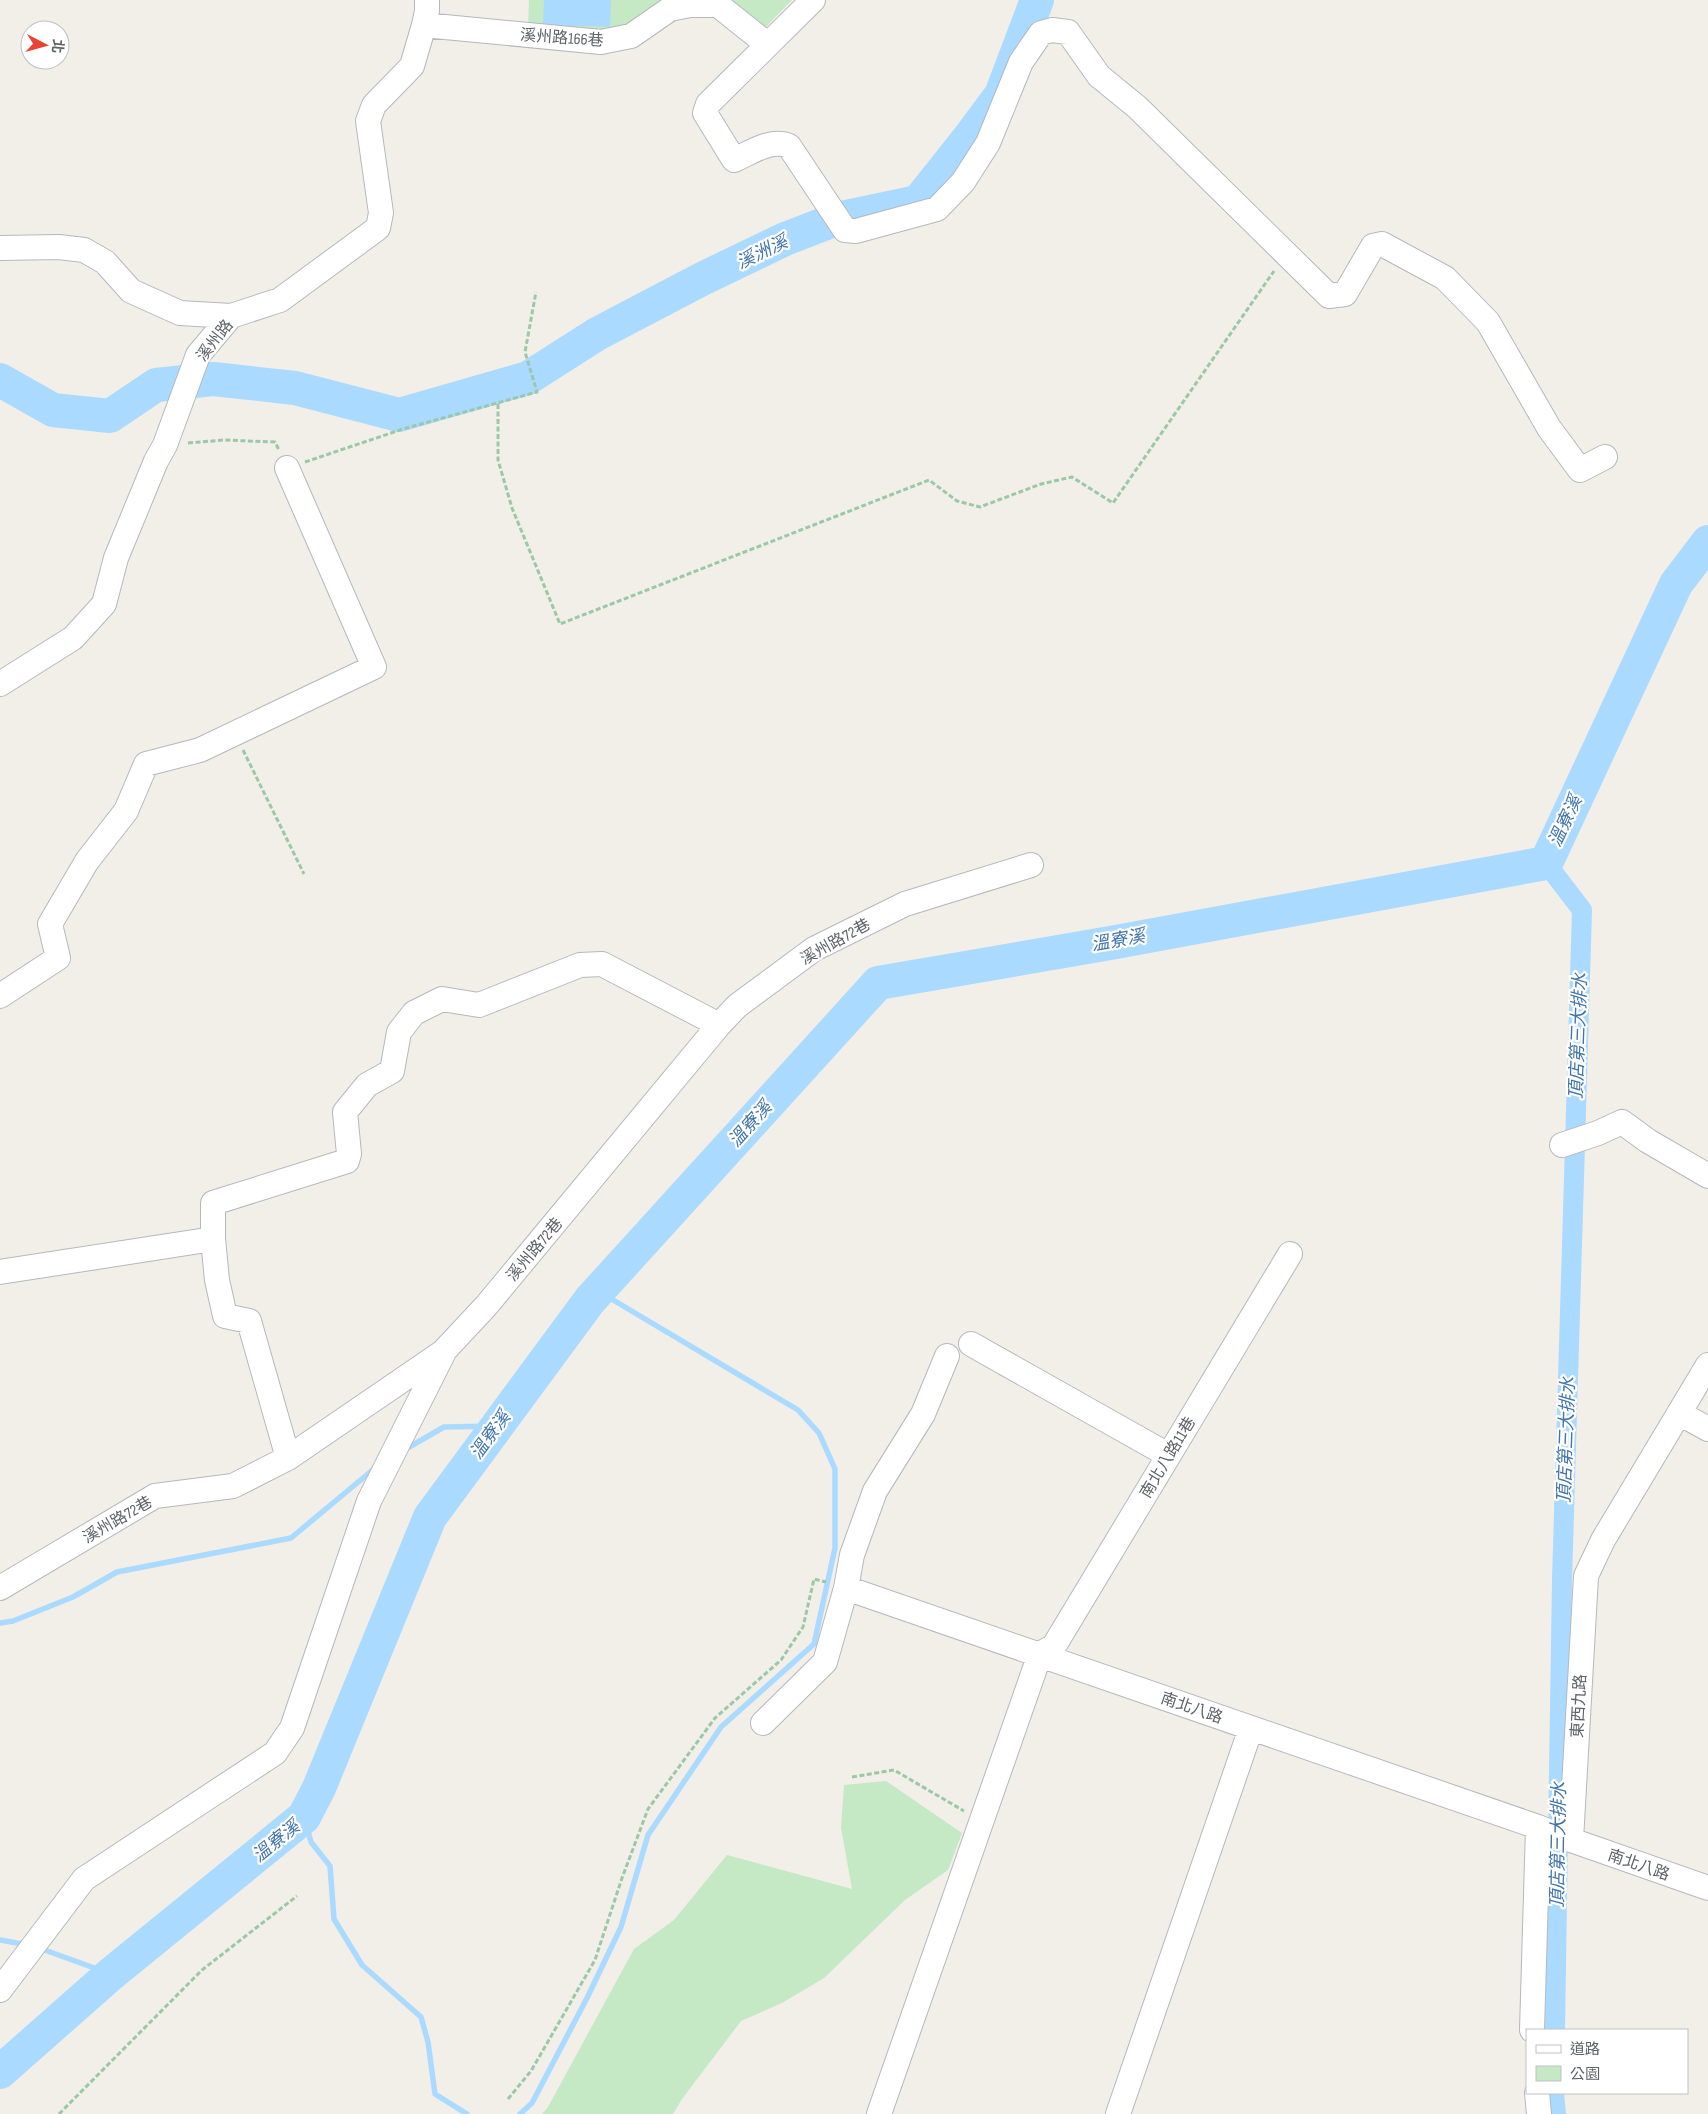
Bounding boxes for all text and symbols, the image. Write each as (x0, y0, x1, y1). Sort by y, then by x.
north arrow (20, 20, 70, 70)
street label: 溪州路166巷 (520, 26, 604, 51)
text: 北 (48, 38, 67, 54)
water label: 溪洲溪 (733, 230, 794, 274)
street label: 溪州路 (193, 316, 237, 366)
water label: 溫寮溪 (1545, 790, 1588, 850)
street label: 溪州路72巷 (797, 915, 874, 969)
water label: 溫寮溪 (1090, 925, 1149, 956)
water label: 頂店第三大排水 (1566, 972, 1591, 1099)
water label: 溫寮溪 (725, 1095, 778, 1151)
street label: 溪州路72巷 (503, 1214, 567, 1286)
water label: 頂店第三大排水 (1554, 1376, 1579, 1503)
water label: 溫寮溪 (466, 1405, 517, 1463)
street label: 南北八路11巷 (1137, 1414, 1200, 1502)
street label: 溪州路72巷 (80, 1493, 156, 1548)
street label: 東西九路 (1568, 1674, 1591, 1739)
street label: 南北八路 (1158, 1689, 1225, 1728)
water label: 頂店第三大排水 (1547, 1781, 1570, 1908)
water label: 溫寮溪 (249, 1814, 306, 1867)
street label: 南北八路 (1605, 1846, 1672, 1885)
legend (1526, 2029, 1688, 2094)
text: 道路 (1570, 2040, 1600, 2059)
text: 公園 (1570, 2065, 1600, 2084)

